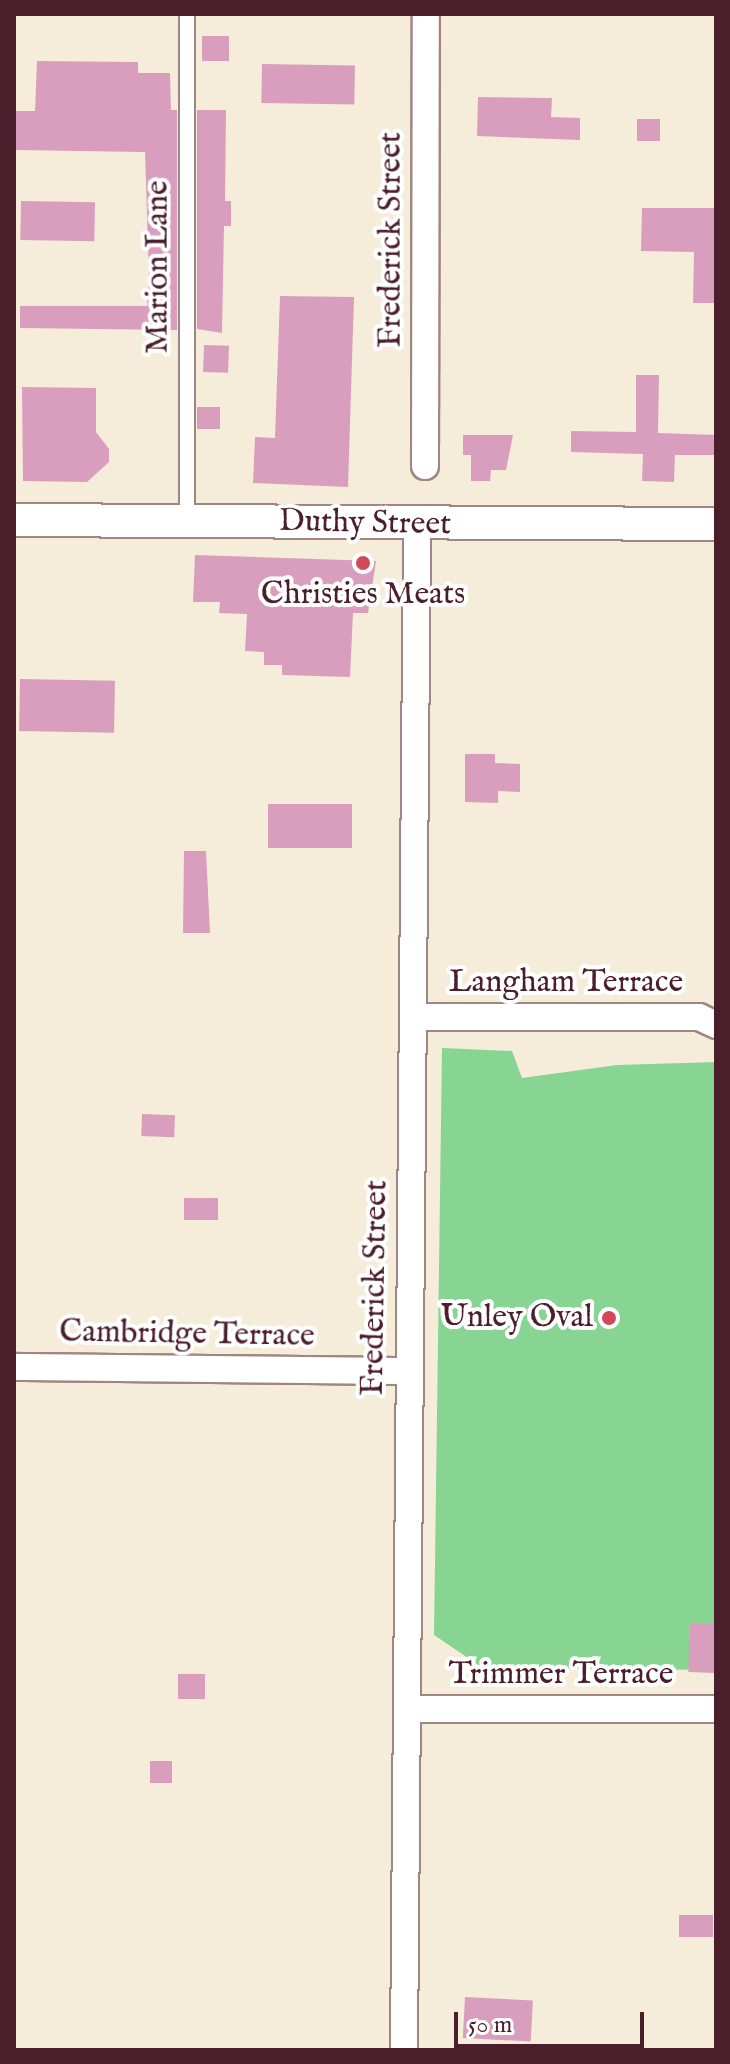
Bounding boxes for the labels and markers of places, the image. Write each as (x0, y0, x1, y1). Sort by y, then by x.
marker: Christies Meats (354, 554, 372, 572)
place label: Christies Meats (261, 576, 465, 614)
place label: Unley Oval (440, 1299, 593, 1337)
marker: Unley Oval (600, 1309, 618, 1327)

